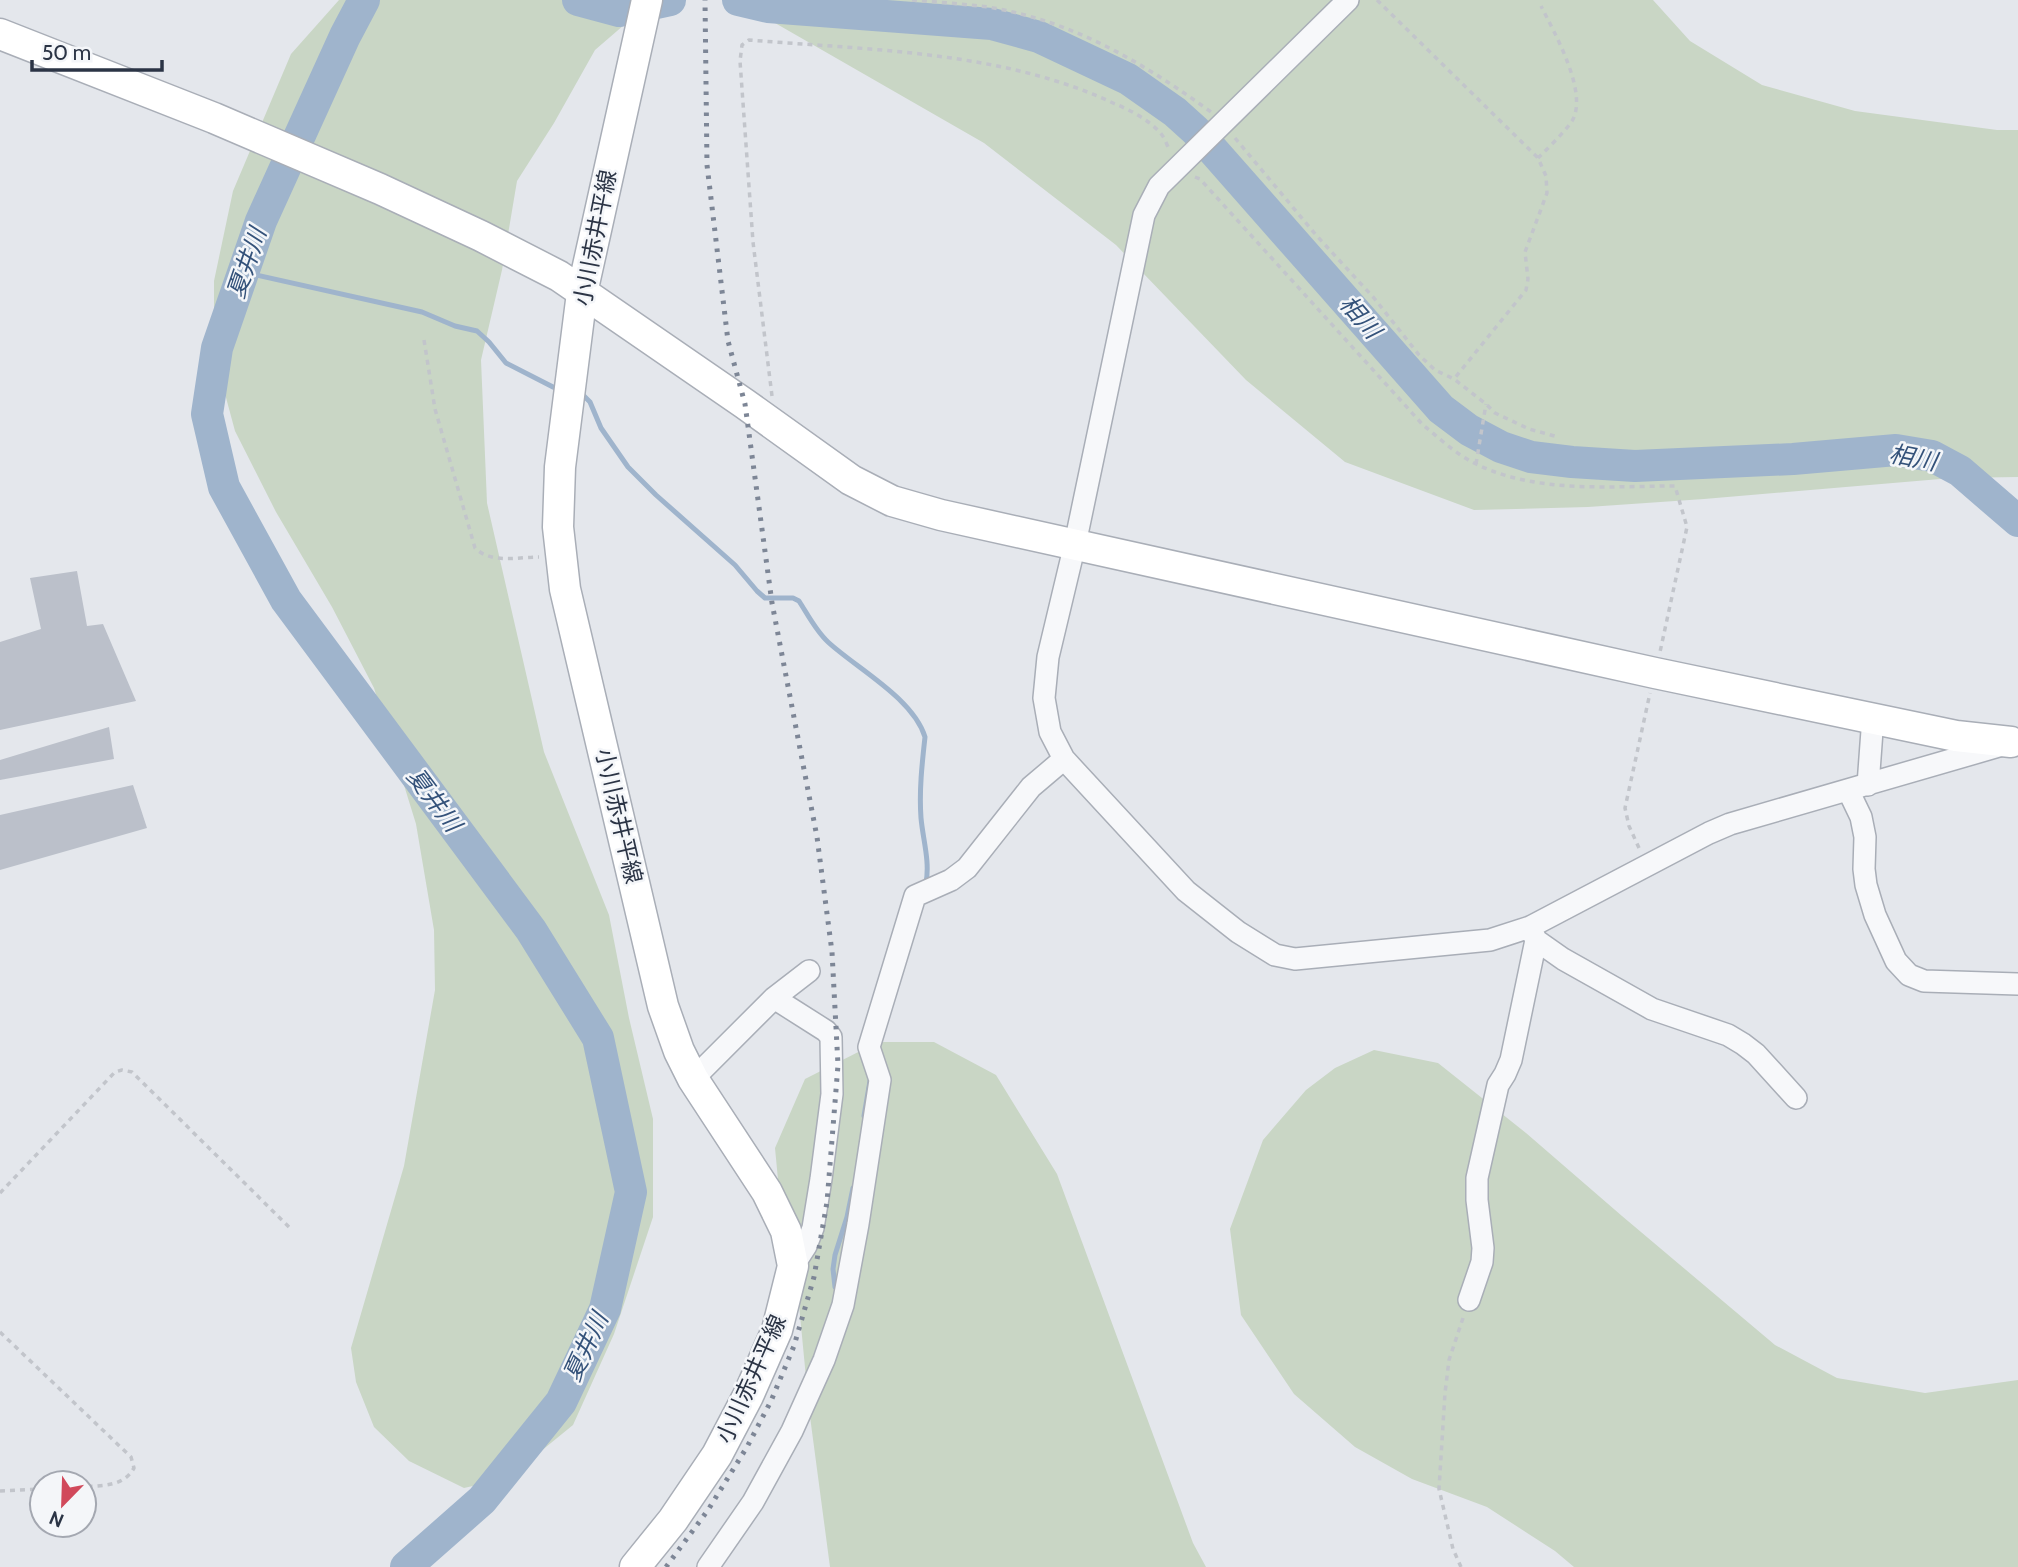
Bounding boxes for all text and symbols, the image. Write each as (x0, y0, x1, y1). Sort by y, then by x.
scale bar (32, 28, 161, 72)
text: 50 m (42, 40, 91, 65)
street label: 小川赤井平線 (568, 168, 622, 308)
water label: 夏井川 (221, 221, 273, 302)
water label: 相川 (1334, 289, 1389, 347)
water label: 相川 (1887, 439, 1942, 477)
street label: 小川赤井平線 (590, 746, 648, 886)
water label: 夏井川 (401, 762, 469, 840)
water label: 夏井川 (557, 1305, 615, 1386)
street label: 小川赤井平線 (710, 1310, 792, 1448)
north arrow (28, 1469, 98, 1539)
text: N (46, 1506, 67, 1532)

